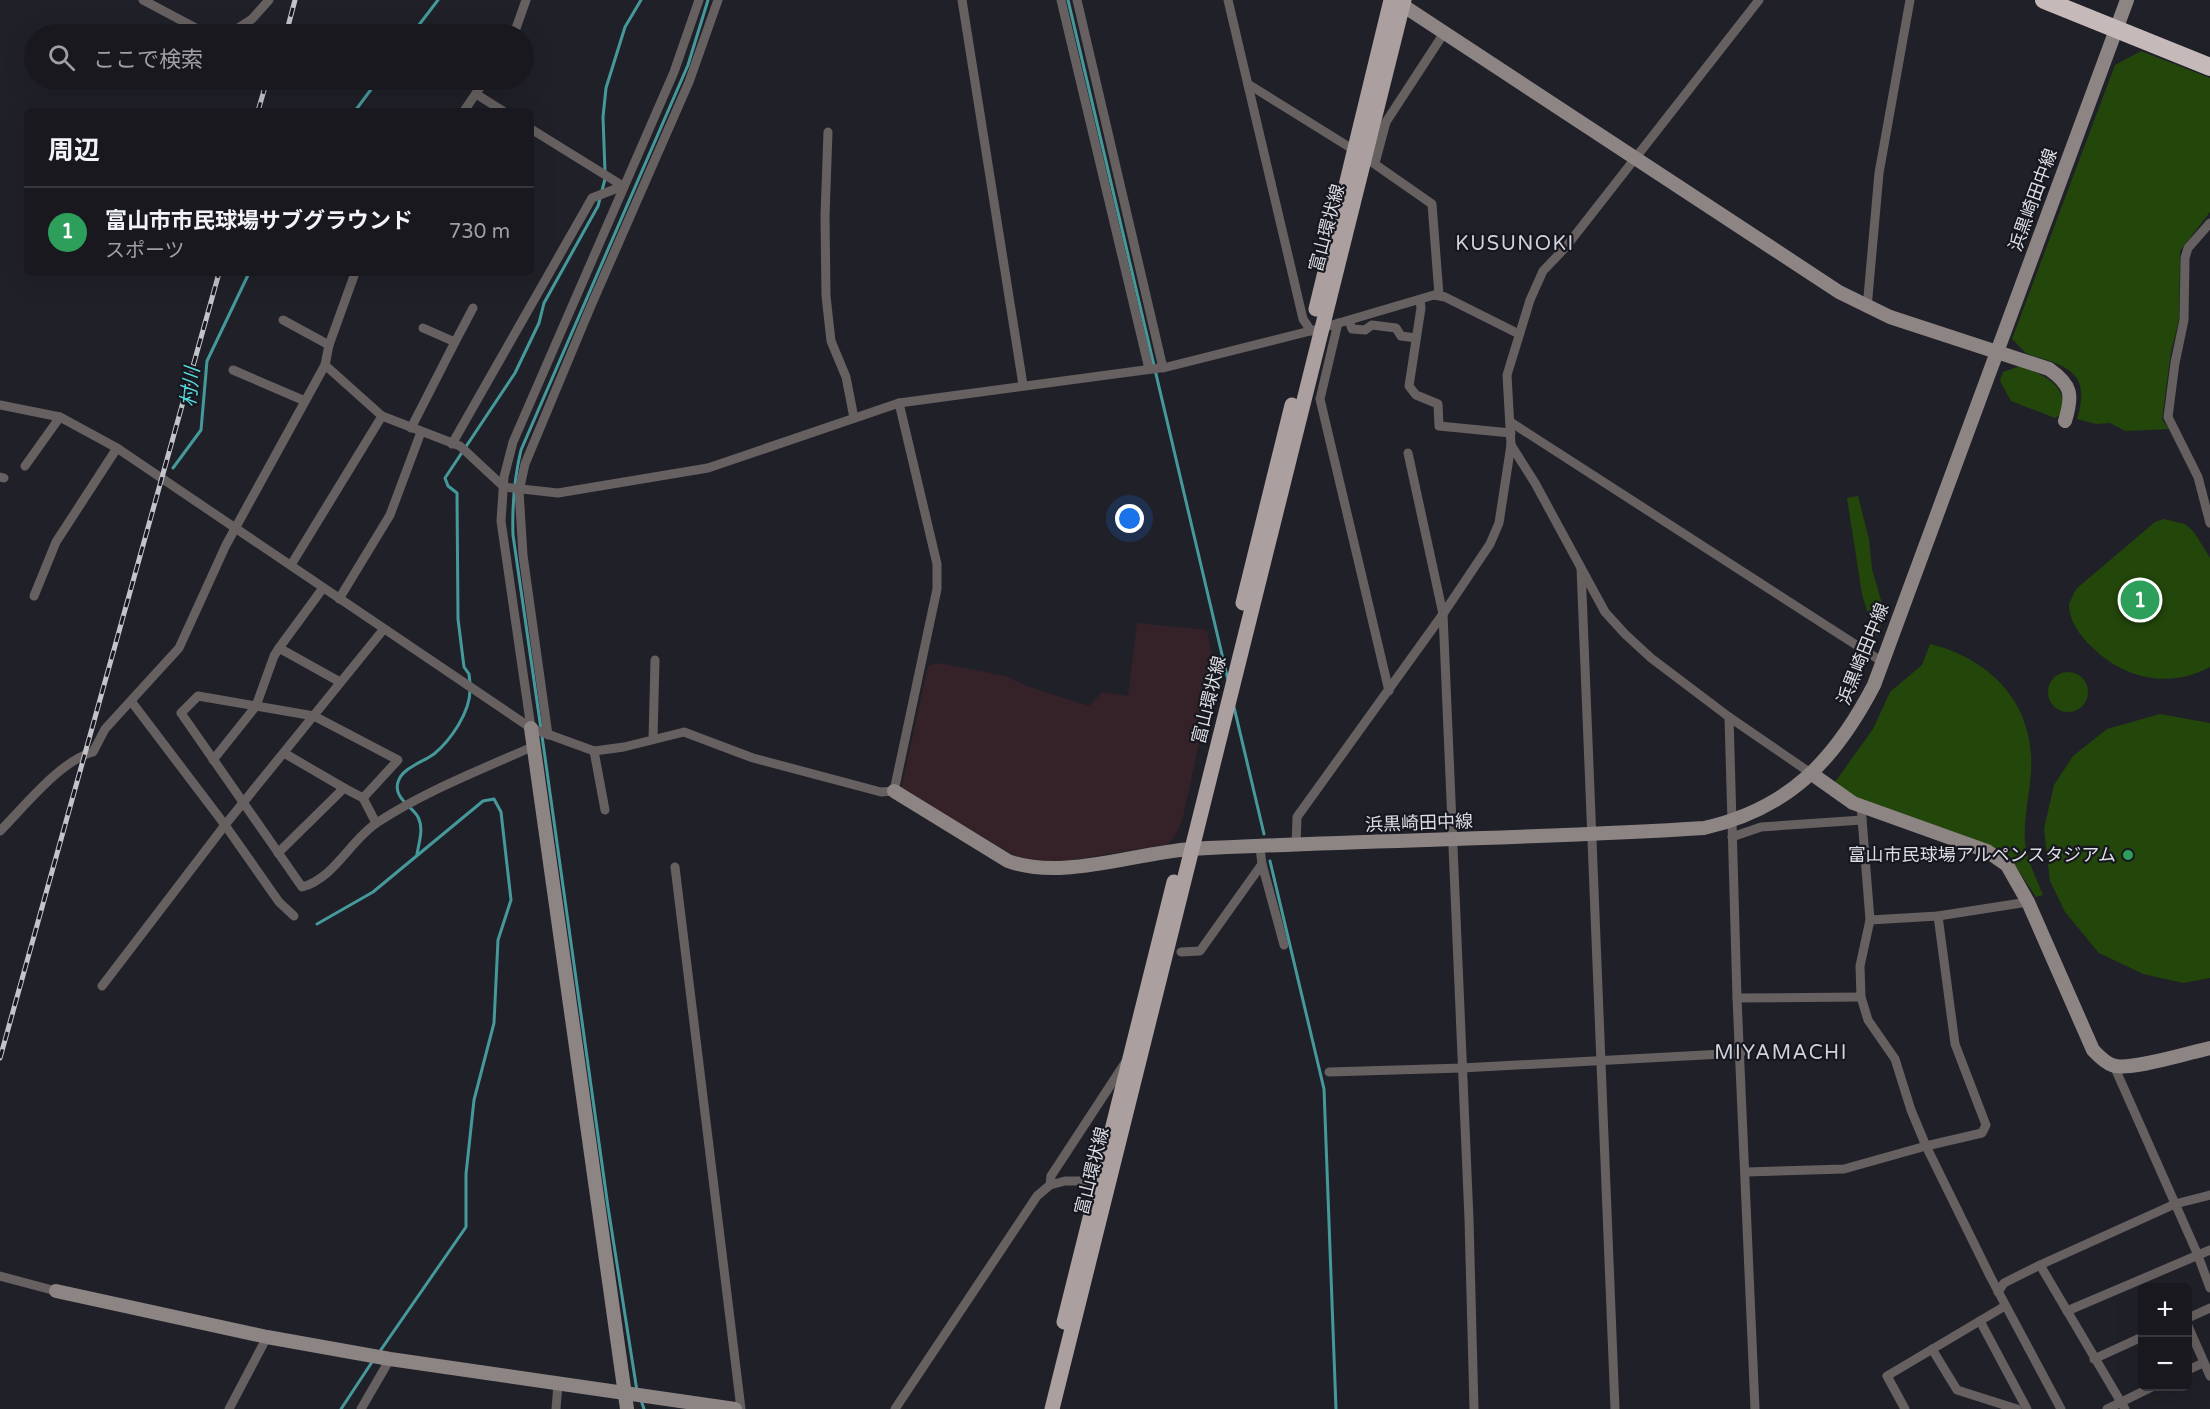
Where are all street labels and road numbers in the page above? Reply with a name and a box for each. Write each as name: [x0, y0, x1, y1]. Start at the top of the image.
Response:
street label: 浜黒崎田中線: [2004, 145, 2062, 255]
street label: 富山環状線: [1305, 182, 1349, 274]
street label: 浜黒崎田中線: [1833, 600, 1893, 708]
street label: 富山環状線: [1187, 654, 1231, 746]
street label: 浜黒崎田中線: [1365, 810, 1473, 836]
street label: 富山環状線: [1070, 1125, 1114, 1217]

